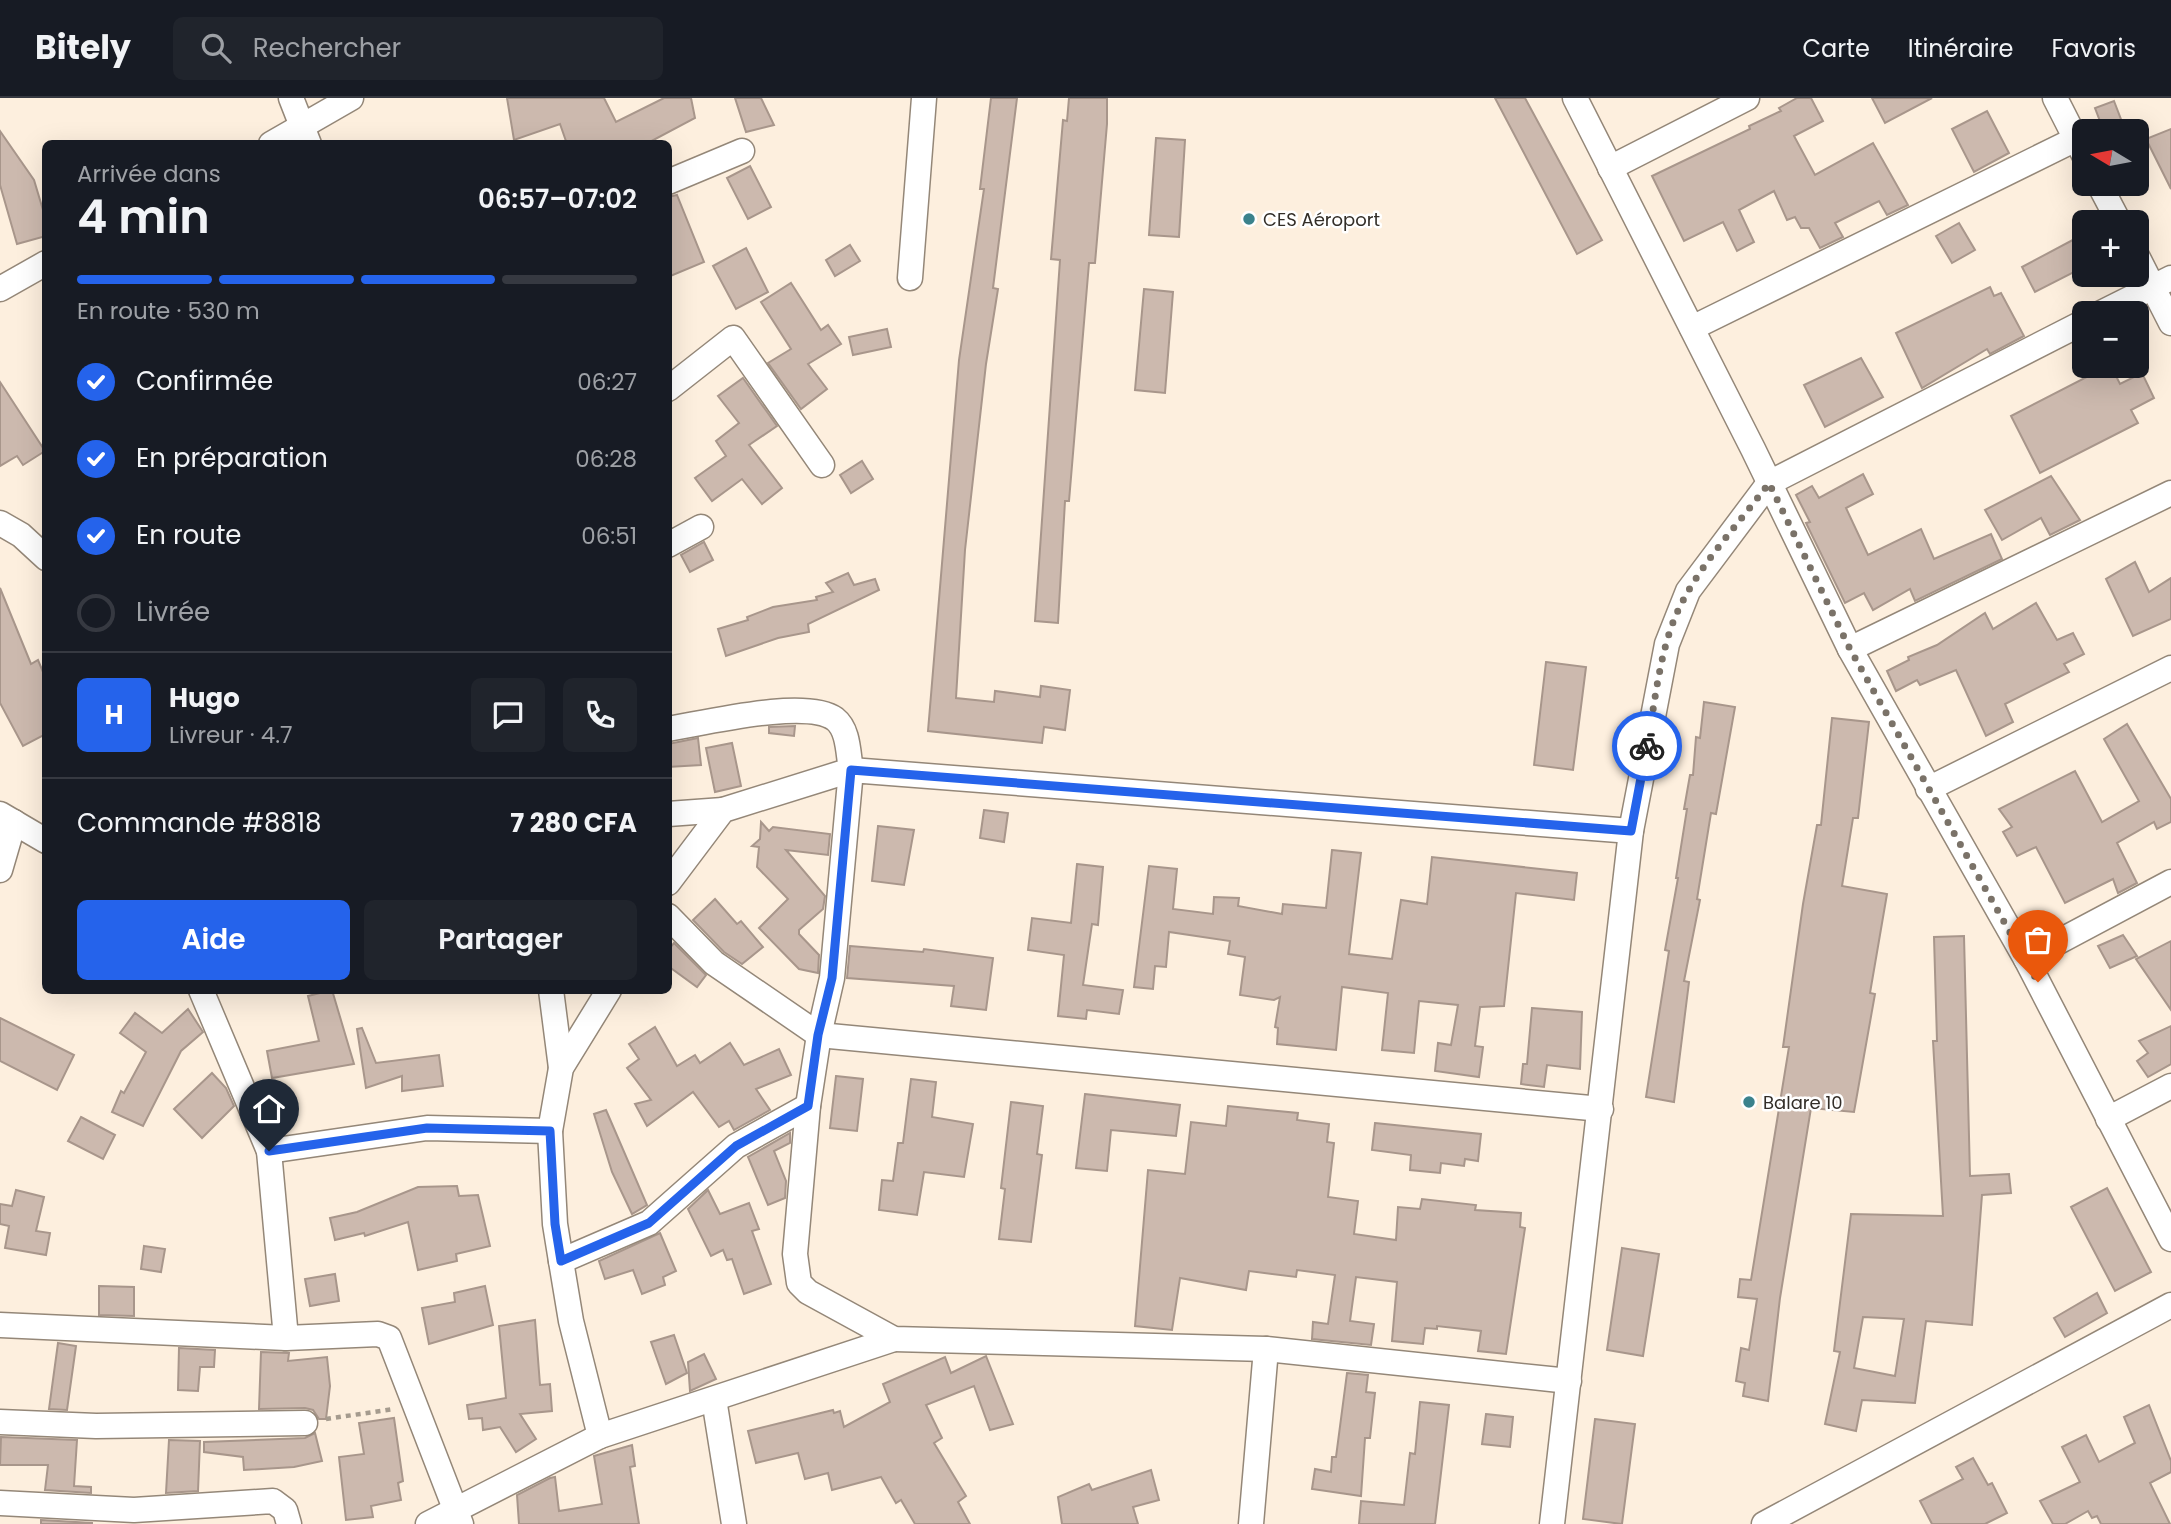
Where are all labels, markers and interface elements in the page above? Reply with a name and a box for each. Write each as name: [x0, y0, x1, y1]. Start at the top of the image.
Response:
search box: [173, 17, 663, 80]
text: Bitely: [35, 24, 131, 71]
icon: search: [197, 29, 235, 67]
text: Rechercher: [253, 30, 401, 66]
text: Carte: [1802, 32, 1870, 65]
text: Itinéraire: [1908, 32, 2013, 65]
text: Favoris: [2051, 32, 2136, 65]
north arrow: [2072, 119, 2149, 196]
map controls: [2072, 119, 2149, 378]
text: Arrivée dans: [77, 158, 221, 190]
text: 06:57–07:02: [478, 181, 637, 217]
text: 4 min: [77, 185, 210, 249]
place label: CES Aéroport: [1263, 207, 1380, 232]
button: +: [2072, 210, 2149, 287]
marker: CES Aéroport: [1241, 211, 1257, 227]
text: En route · 530 m: [77, 295, 260, 327]
button: −: [2072, 301, 2149, 378]
icon: check: [77, 363, 115, 401]
text: Confirmée: [136, 363, 273, 399]
text: 06:27: [577, 366, 637, 398]
icon: check: [77, 440, 115, 478]
text: En préparation: [136, 440, 328, 476]
text: 06:28: [575, 443, 637, 475]
icon: check: [77, 517, 115, 555]
text: En route: [136, 517, 241, 553]
text: 06:51: [581, 520, 637, 552]
text: Livrée: [136, 594, 210, 630]
button: chat: [471, 678, 545, 752]
button: phone: [563, 678, 637, 752]
text: Hugo: [169, 680, 240, 716]
text: H: [104, 697, 124, 733]
courier: [1612, 711, 1682, 781]
text: Livreur · 4.7: [169, 719, 293, 751]
icon: bike: [1628, 727, 1666, 765]
text: Commande #8818: [77, 805, 322, 841]
text: 7 280 CFA: [510, 805, 637, 841]
button: Aide: [77, 900, 350, 980]
button: Partager: [364, 900, 637, 980]
pin: [2008, 910, 2068, 982]
icon: bag: [2019, 921, 2057, 959]
pin: [239, 1079, 299, 1151]
icon: home: [250, 1090, 288, 1128]
place label: Balare 10: [1763, 1090, 1843, 1115]
marker: Balare 10: [1741, 1094, 1757, 1110]

